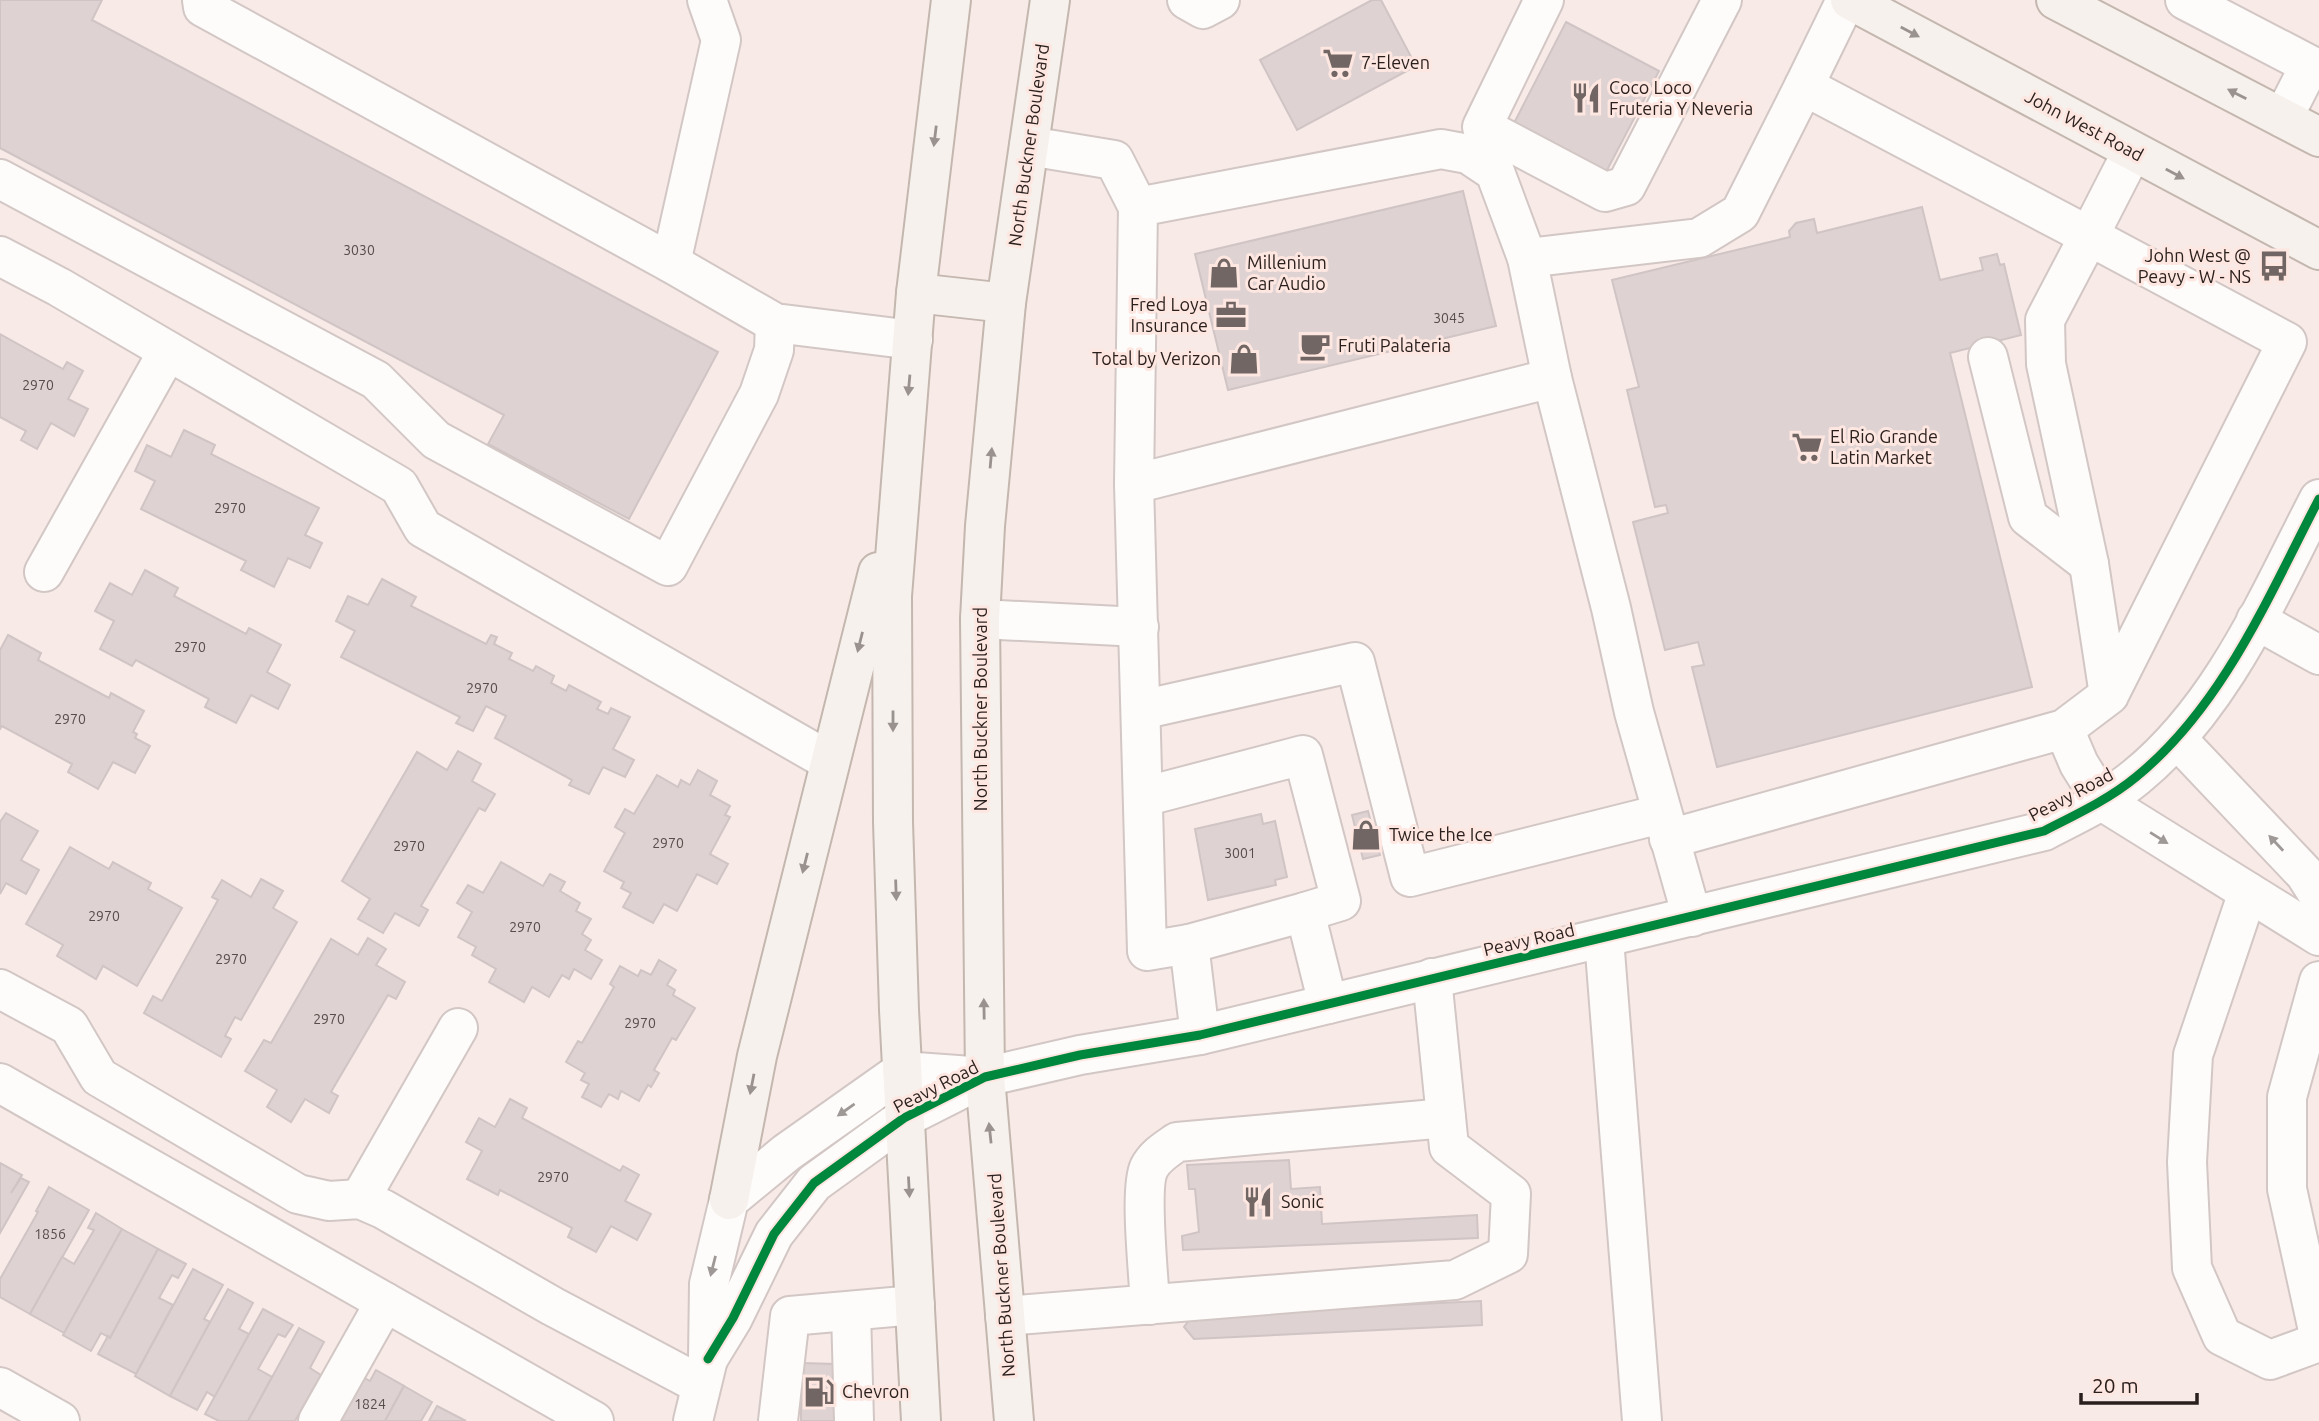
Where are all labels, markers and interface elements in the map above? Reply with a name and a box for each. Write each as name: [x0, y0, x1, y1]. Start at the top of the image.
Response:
one-way arrow: [1900, 26, 1919, 38]
street label: North Buckner Boulevard: [1004, 42, 1052, 247]
supermarket icon: 7-Eleven: [1321, 46, 1355, 80]
place label: 7-Eleven: [1361, 52, 1430, 72]
place label: Coco Loco Fruteria Y Neveria: [1609, 77, 1753, 118]
restaurant icon: Coco Loco Fruteria Y Neveria: [1569, 81, 1603, 115]
street label: John West Road: [2022, 86, 2147, 165]
one-way arrow: [2227, 88, 2247, 100]
one-way arrow: [929, 125, 940, 147]
one-way arrow: [2165, 169, 2185, 180]
house number: 3030: [343, 242, 375, 258]
place label: John West @ Peavy - W - NS: [2138, 245, 2251, 286]
bus stop icon: John West @ Peavy - W - NS: [2257, 249, 2291, 283]
place label: Millenium Car Audio: [1247, 252, 1327, 293]
shop icon: Millenium Car Audio: [1207, 256, 1241, 290]
place label: Fred Loya Insurance: [1130, 294, 1208, 335]
office icon: Fred Loya Insurance: [1214, 298, 1248, 332]
house number: 3045: [1433, 310, 1465, 326]
cafe icon: Fruti Palateria: [1298, 329, 1332, 363]
place label: Fruti Palateria: [1338, 335, 1451, 355]
shop icon: Total by Verizon: [1227, 342, 1261, 376]
place label: Total by Verizon: [1092, 348, 1221, 368]
one-way arrow: [903, 374, 914, 396]
house number: 2970: [22, 377, 54, 393]
place label: El Rio Grande Latin Market: [1830, 426, 1938, 467]
supermarket icon: El Rio Grande Latin Market: [1790, 430, 1824, 464]
one-way arrow: [986, 447, 997, 469]
house number: 2970: [214, 500, 246, 516]
street label: North Buckner Boulevard: [970, 607, 990, 811]
one-way arrow: [854, 632, 865, 654]
house number: 2970: [174, 639, 206, 655]
house number: 2970: [466, 680, 498, 696]
one-way arrow: [887, 710, 898, 732]
house number: 2970: [54, 711, 86, 727]
street label: Peavy Road: [2025, 763, 2116, 825]
shop icon: Twice the Ice: [1349, 818, 1383, 852]
place label: Twice the Ice: [1389, 824, 1493, 844]
one-way arrow: [2150, 831, 2169, 844]
house number: 2970: [652, 835, 684, 851]
one-way arrow: [2269, 835, 2285, 852]
house number: 2970: [393, 838, 425, 854]
house number: 3001: [1224, 845, 1256, 861]
one-way arrow: [799, 852, 810, 874]
one-way arrow: [890, 880, 901, 902]
house number: 2970: [88, 908, 120, 924]
house number: 2970: [509, 919, 541, 935]
street label: Peavy Road: [1481, 919, 1576, 959]
house number: 2970: [215, 951, 247, 967]
one-way arrow: [978, 998, 989, 1020]
house number: 2970: [313, 1011, 345, 1027]
house number: 2970: [624, 1015, 656, 1031]
street label: Peavy Road: [890, 1056, 982, 1116]
one-way arrow: [746, 1073, 757, 1095]
one-way arrow: [837, 1103, 855, 1117]
one-way arrow: [985, 1122, 996, 1144]
house number: 2970: [537, 1169, 569, 1185]
street label: North Buckner Boulevard: [984, 1172, 1018, 1378]
one-way arrow: [904, 1176, 915, 1198]
restaurant icon: Sonic: [1241, 1185, 1275, 1219]
place label: Sonic: [1281, 1191, 1324, 1211]
house number: 1856: [34, 1226, 66, 1242]
one-way arrow: [707, 1255, 718, 1277]
scale bar: [2081, 1362, 2196, 1406]
text: 20 m: [2092, 1373, 2139, 1397]
fuel station icon: Chevron: [802, 1375, 836, 1409]
place label: Chevron: [842, 1381, 910, 1401]
house number: 1824: [354, 1396, 386, 1412]

